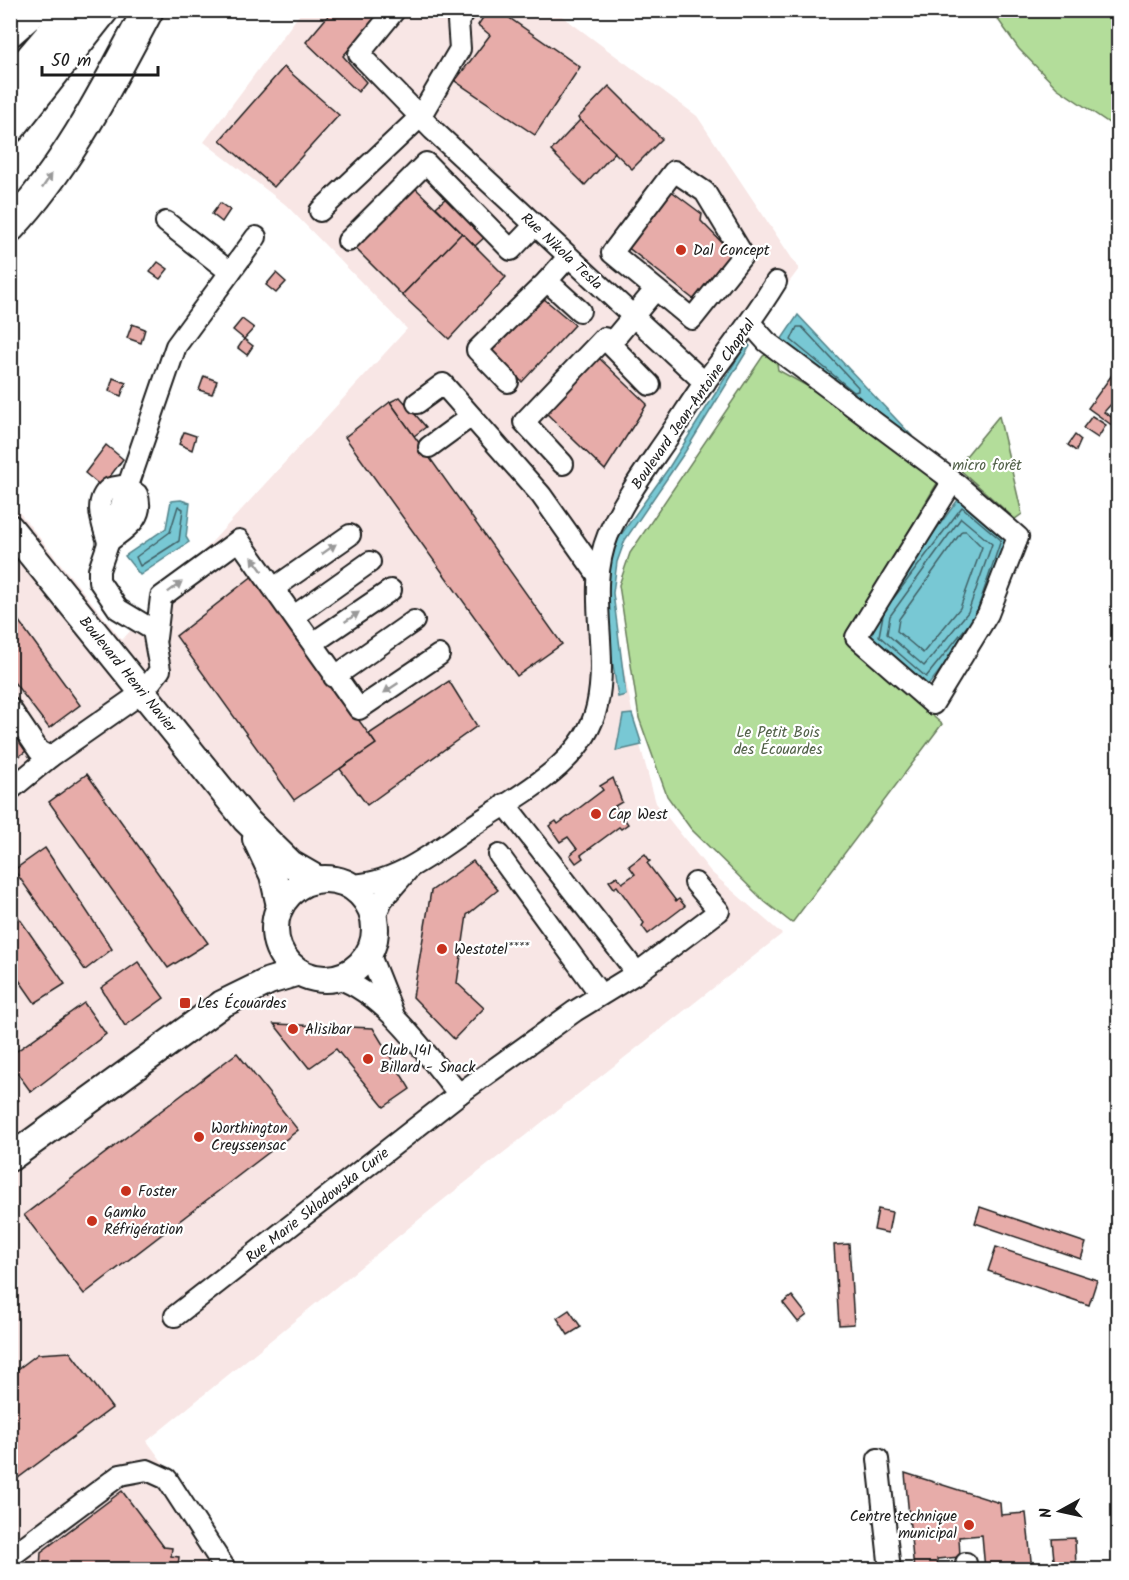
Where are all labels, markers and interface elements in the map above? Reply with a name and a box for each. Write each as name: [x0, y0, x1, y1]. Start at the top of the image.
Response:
scale bar: [42, 39, 158, 77]
text: 50 m: [51, 47, 91, 76]
one-way arrow: [41, 173, 52, 190]
street label: Rue Nikola Tesla: [515, 207, 608, 296]
place label: Dal Concept: [693, 239, 770, 263]
marker: Dal Concept: [674, 243, 688, 257]
street label: Boulevard Jean-Antoine Chaptal: [626, 314, 762, 495]
park label: micro forêt: [952, 454, 1022, 478]
one-way arrow: [321, 543, 337, 555]
one-way arrow: [251, 557, 263, 573]
one-way arrow: [167, 581, 183, 593]
street label: Boulevard Henri Navier: [73, 611, 182, 739]
one-way arrow: [344, 611, 361, 622]
one-way arrow: [383, 682, 399, 694]
park label: Le Petit Bois des Écouardes: [734, 721, 823, 762]
place label: Cap West: [608, 803, 668, 827]
marker: Cap West: [589, 807, 603, 821]
place label: Westotel****: [454, 938, 530, 962]
marker: Westotel****: [435, 942, 449, 956]
place label: Les Écouardes: [197, 992, 287, 1016]
marker: Les Écouardes: [178, 996, 192, 1010]
place label: Alisibar: [305, 1018, 352, 1042]
marker: Alisibar: [286, 1022, 300, 1036]
place label: Club 141 Billard - Snack: [380, 1039, 477, 1080]
marker: Club 141 Billard - Snack: [361, 1052, 375, 1066]
place label: Worthington Creyssensac: [211, 1117, 288, 1158]
marker: Worthington Creyssensac: [192, 1130, 206, 1144]
street label: Rue Marie Sklodowska Curie: [241, 1142, 395, 1270]
place label: Foster: [138, 1180, 178, 1204]
marker: Foster: [119, 1184, 133, 1198]
place label: Gamko Réfrigération: [104, 1201, 183, 1242]
marker: Gamko Réfrigération: [85, 1214, 99, 1228]
north arrow: [1030, 1481, 1090, 1541]
place label: Centre technique municipal: [850, 1505, 957, 1546]
text: N: [1034, 1506, 1060, 1520]
marker: Centre technique municipal: [962, 1518, 976, 1532]

